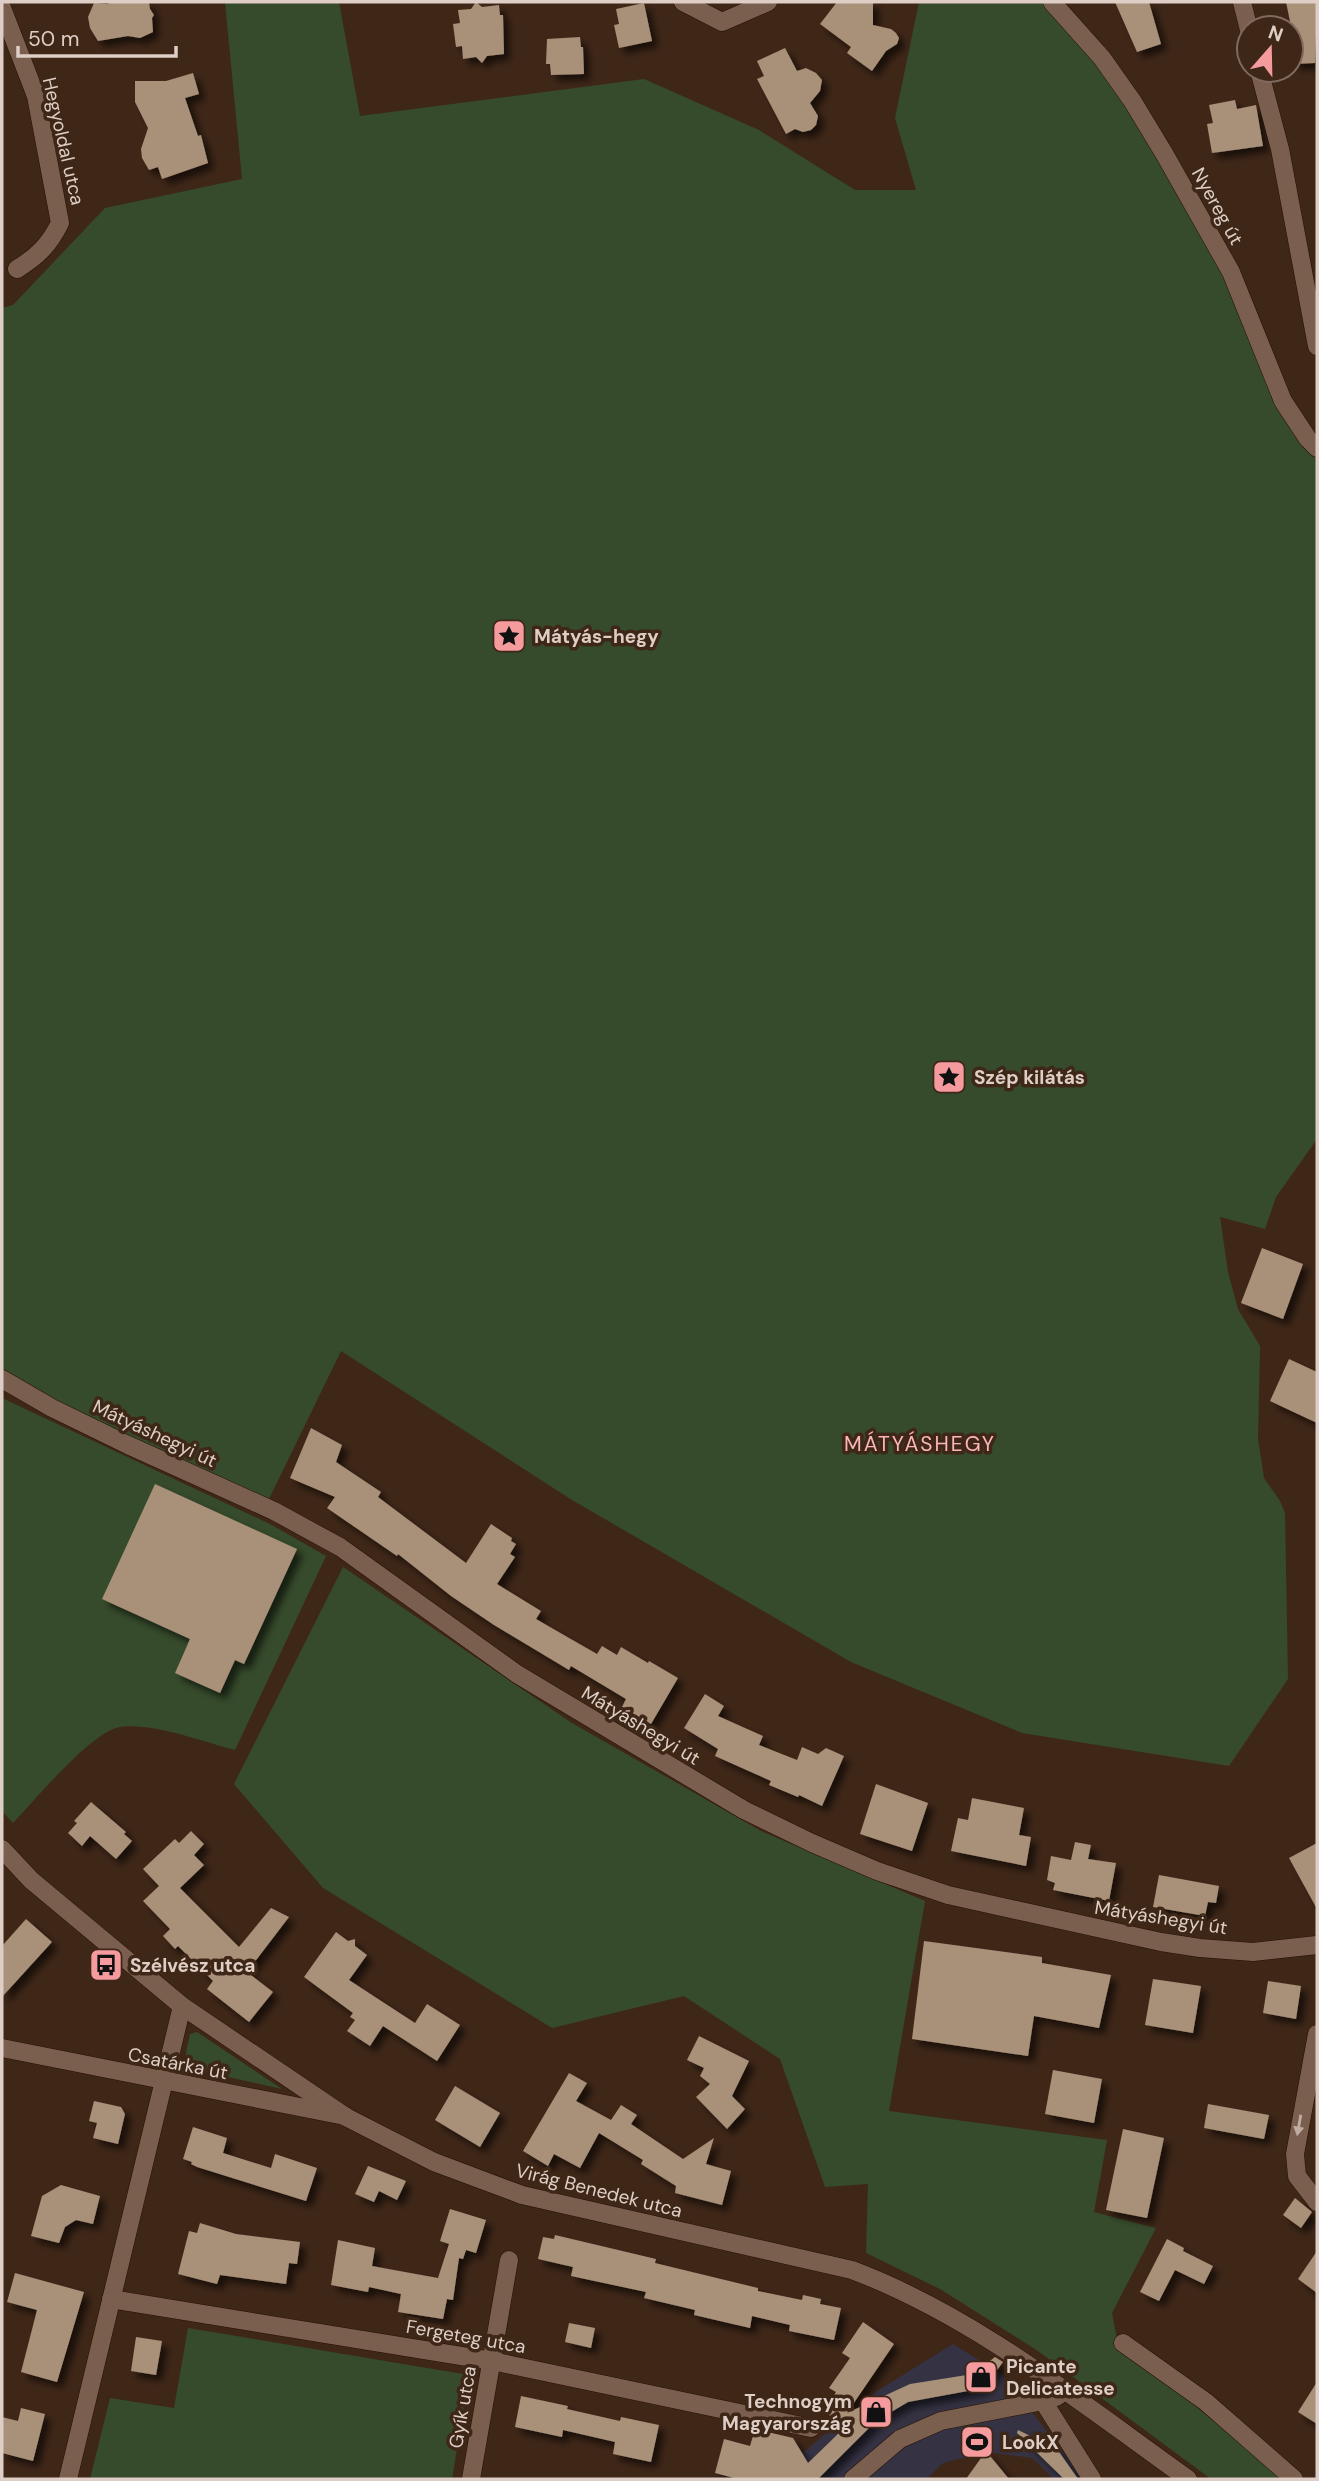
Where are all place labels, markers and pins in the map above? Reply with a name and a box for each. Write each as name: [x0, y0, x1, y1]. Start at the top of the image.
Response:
place icon: Mátyás-hegy: [490, 617, 528, 655]
place label: Mátyás-hegy: [534, 624, 659, 649]
place icon: Szép kilátás: [930, 1058, 968, 1096]
place label: Szép kilátás: [974, 1065, 1085, 1090]
bus stop icon: Szélvész utca: [87, 1946, 125, 1984]
place label: Szélvész utca: [130, 1953, 255, 1978]
place label: Picante Delicatesse: [1006, 2354, 1115, 2401]
shop icon: Picante Delicatesse: [962, 2358, 1000, 2396]
place label: Technogym Magyarország: [722, 2389, 852, 2436]
shop icon: Technogym Magyarország: [857, 2393, 895, 2431]
sports icon: LookX: [958, 2423, 996, 2461]
place label: LookX: [1002, 2430, 1059, 2455]

